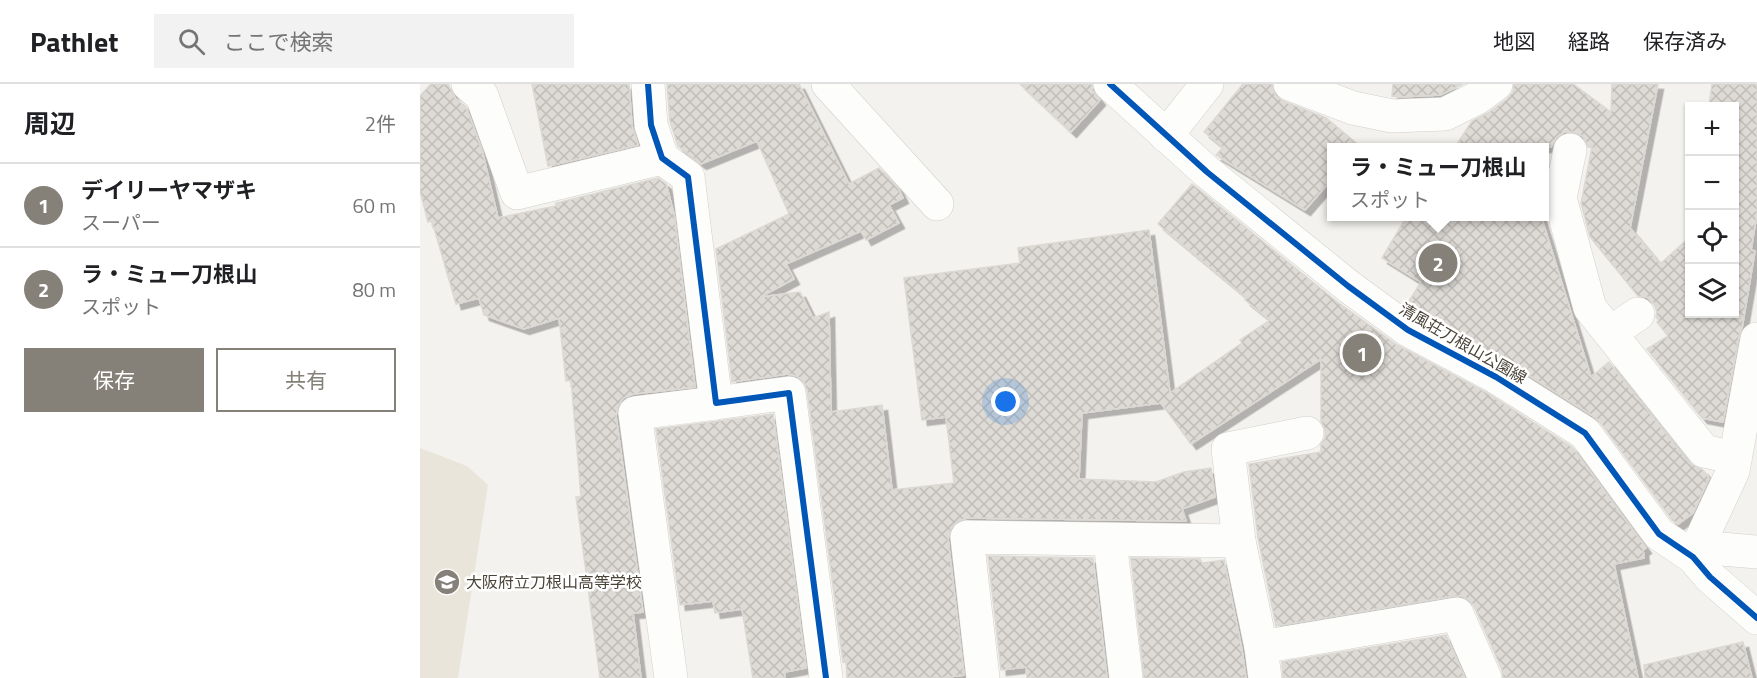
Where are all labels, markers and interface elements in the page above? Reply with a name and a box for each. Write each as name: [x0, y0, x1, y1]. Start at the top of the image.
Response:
search box: [154, 14, 574, 68]
text: Pathlet: [30, 20, 118, 63]
icon: search: [175, 25, 208, 58]
text: ここで検索: [223, 25, 333, 59]
text: 地図: [1493, 25, 1535, 57]
text: 経路: [1568, 25, 1610, 57]
text: 保存済み: [1643, 25, 1727, 57]
map controls: [1685, 102, 1739, 318]
button: +: [1685, 102, 1739, 156]
text: 周辺: [24, 104, 76, 143]
text: 2件: [365, 108, 396, 139]
popup: [1327, 143, 1549, 221]
text: ラ・ミュー刀根山: [1350, 150, 1526, 184]
button: −: [1685, 156, 1739, 210]
text: デイリーヤマザキ: [81, 173, 257, 207]
text: スポット: [1350, 184, 1430, 215]
text: 1: [38, 190, 49, 221]
text: 60 m: [352, 190, 396, 221]
text: スーパー: [81, 207, 161, 238]
button: locate: [1685, 210, 1739, 264]
pin: 2: [1418, 240, 1458, 285]
text: ラ・ミュー刀根山: [81, 257, 257, 291]
button: layers: [1685, 264, 1739, 318]
text: 2: [38, 274, 49, 305]
text: 80 m: [352, 274, 396, 305]
text: スポット: [81, 291, 161, 322]
street label: 清風荘刀根山公園線: [1395, 297, 1531, 389]
pin: 1: [1342, 330, 1382, 376]
button: 保存: [24, 348, 204, 412]
button: 共有: [216, 348, 396, 412]
your location: [991, 387, 1020, 416]
school or university icon: 大阪府立刀根山高等学校: [432, 567, 462, 597]
place label: 大阪府立刀根山高等学校: [466, 570, 642, 594]

